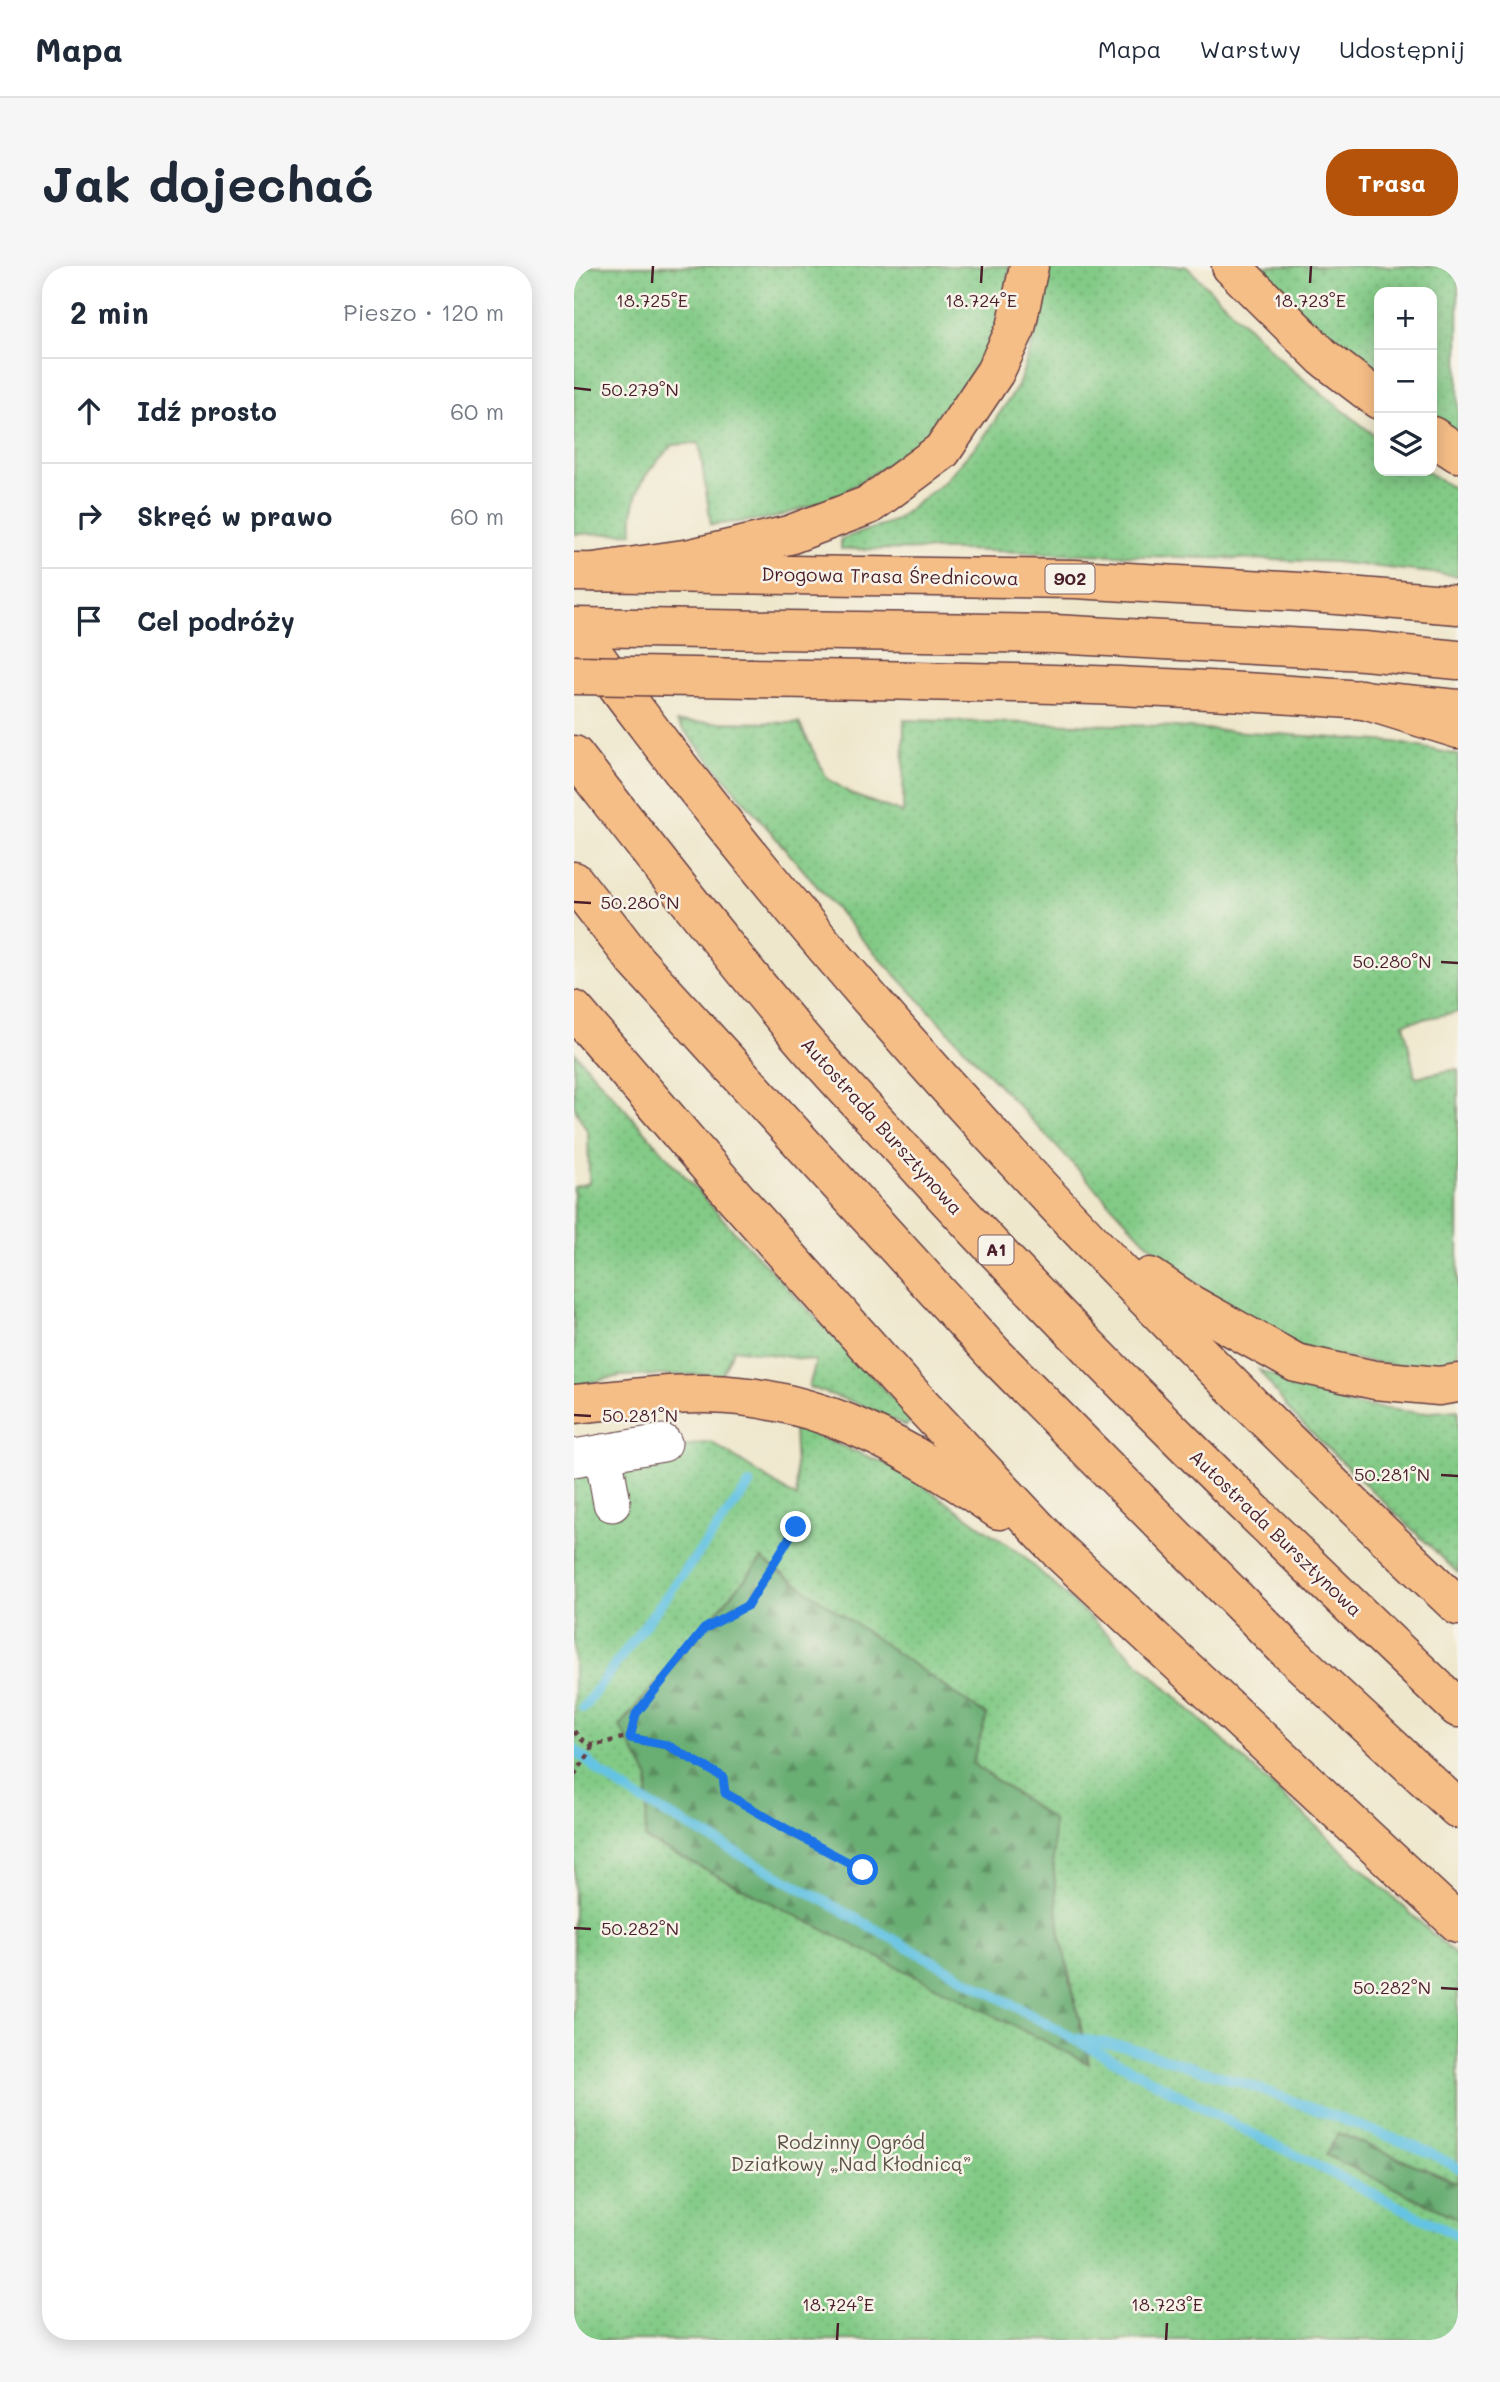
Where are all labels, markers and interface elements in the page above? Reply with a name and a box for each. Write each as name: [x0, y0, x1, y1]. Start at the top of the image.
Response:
text: Mapa: [35, 27, 123, 70]
text: Mapa: [1098, 33, 1161, 64]
text: Warstwy: [1199, 33, 1301, 64]
text: Udostępnij: [1339, 33, 1465, 64]
button: Trasa: [1326, 149, 1458, 216]
text: Jak dojechać: [42, 151, 374, 214]
map controls: [1374, 287, 1437, 476]
button: +: [1374, 287, 1437, 350]
text: 18.725°E: [616, 288, 688, 312]
text: 18.724°E: [945, 288, 1017, 312]
text: 18.723°E: [1274, 288, 1346, 312]
text: 2 min: [70, 292, 149, 332]
text: Pieszo · 120 m: [343, 297, 504, 327]
button: −: [1374, 350, 1437, 413]
text: 50.279°N: [601, 377, 679, 401]
icon: ahead: [70, 392, 108, 430]
text: Idź prosto: [137, 394, 277, 428]
text: 60 m: [450, 396, 504, 426]
button: layers: [1374, 413, 1437, 476]
icon: right: [70, 497, 108, 535]
text: Skręć w prawo: [137, 499, 332, 533]
text: 60 m: [450, 501, 504, 531]
street label: Drogowa Trasa Średnicowa: [761, 561, 1019, 590]
road number: 902: [1046, 564, 1094, 594]
icon: arrive: [70, 602, 108, 640]
text: Cel podróży: [137, 604, 295, 638]
text: 50.280°N: [600, 890, 680, 914]
text: 50.280°N: [1352, 949, 1432, 973]
street label: Autostrada Bursztynowa: [796, 1032, 969, 1220]
road number: A1: [978, 1236, 1014, 1265]
text: 50.281°N: [602, 1403, 678, 1427]
street label: Autostrada Bursztynowa: [1185, 1444, 1368, 1622]
text: 50.281°N: [1354, 1462, 1430, 1486]
route end: [780, 1511, 811, 1542]
route start: [847, 1854, 878, 1885]
text: 50.282°N: [601, 1916, 679, 1940]
text: 50.282°N: [1353, 1975, 1431, 1999]
park label: Rodzinny Ogród Działkowy „Nad Kłodnicą”: [731, 2129, 971, 2176]
text: 18.724°E: [802, 2292, 874, 2316]
text: 18.723°E: [1131, 2292, 1203, 2316]

